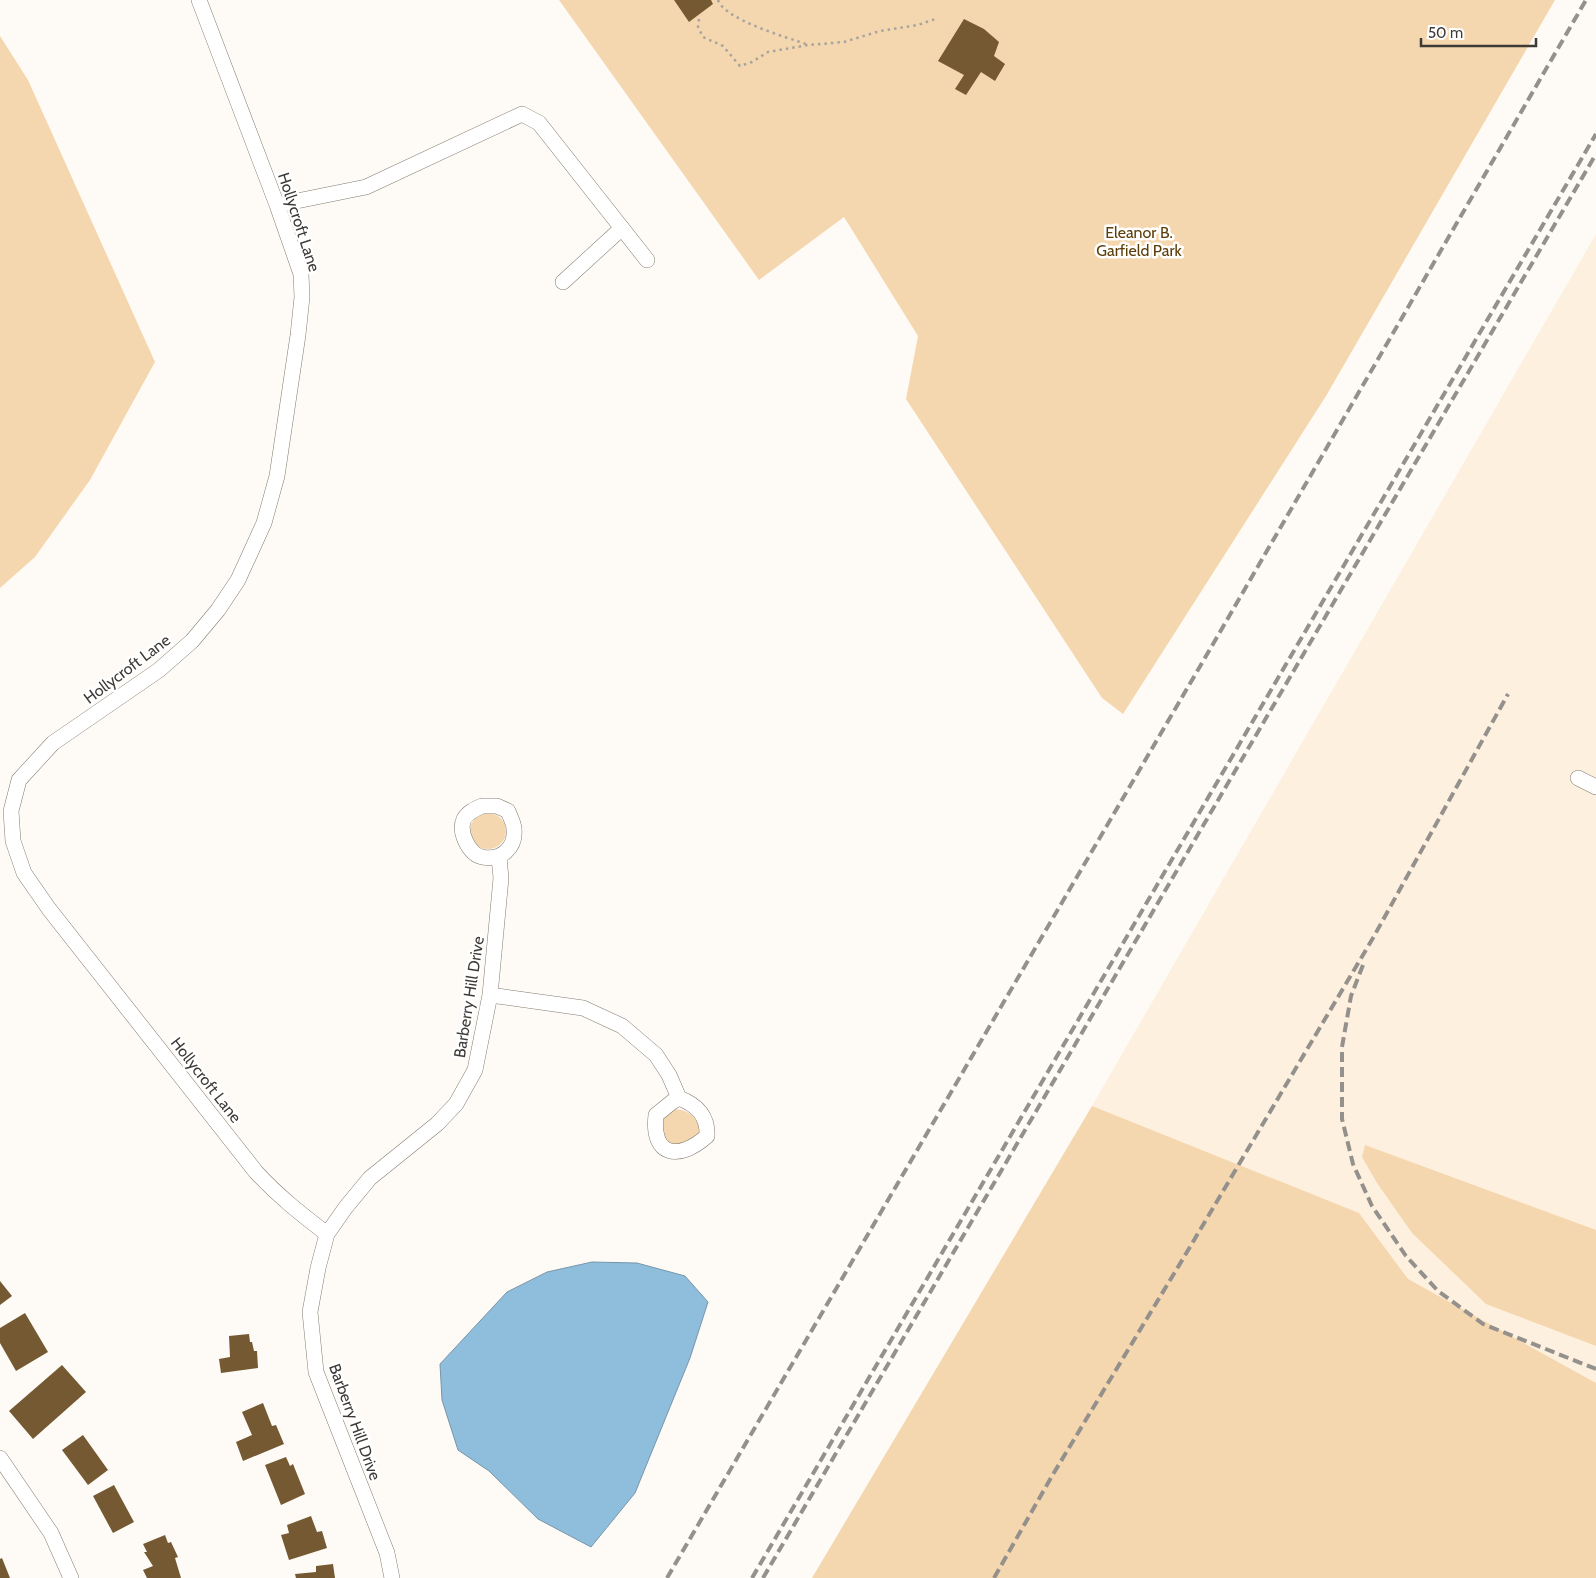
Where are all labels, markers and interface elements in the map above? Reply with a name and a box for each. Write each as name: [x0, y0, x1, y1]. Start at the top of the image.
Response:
scale bar: [1421, 15, 1536, 47]
text: 50 m: [1428, 24, 1463, 42]
street label: Hollycroft Lane: [274, 170, 324, 274]
park label: Eleanor B. Garfield Park: [1096, 223, 1183, 260]
street label: Hollycroft Lane: [80, 630, 174, 708]
street label: Barberry Hill Drive: [450, 935, 488, 1059]
street label: Hollycroft Lane: [167, 1033, 245, 1127]
street label: Barberry Hill Drive: [325, 1361, 385, 1483]

